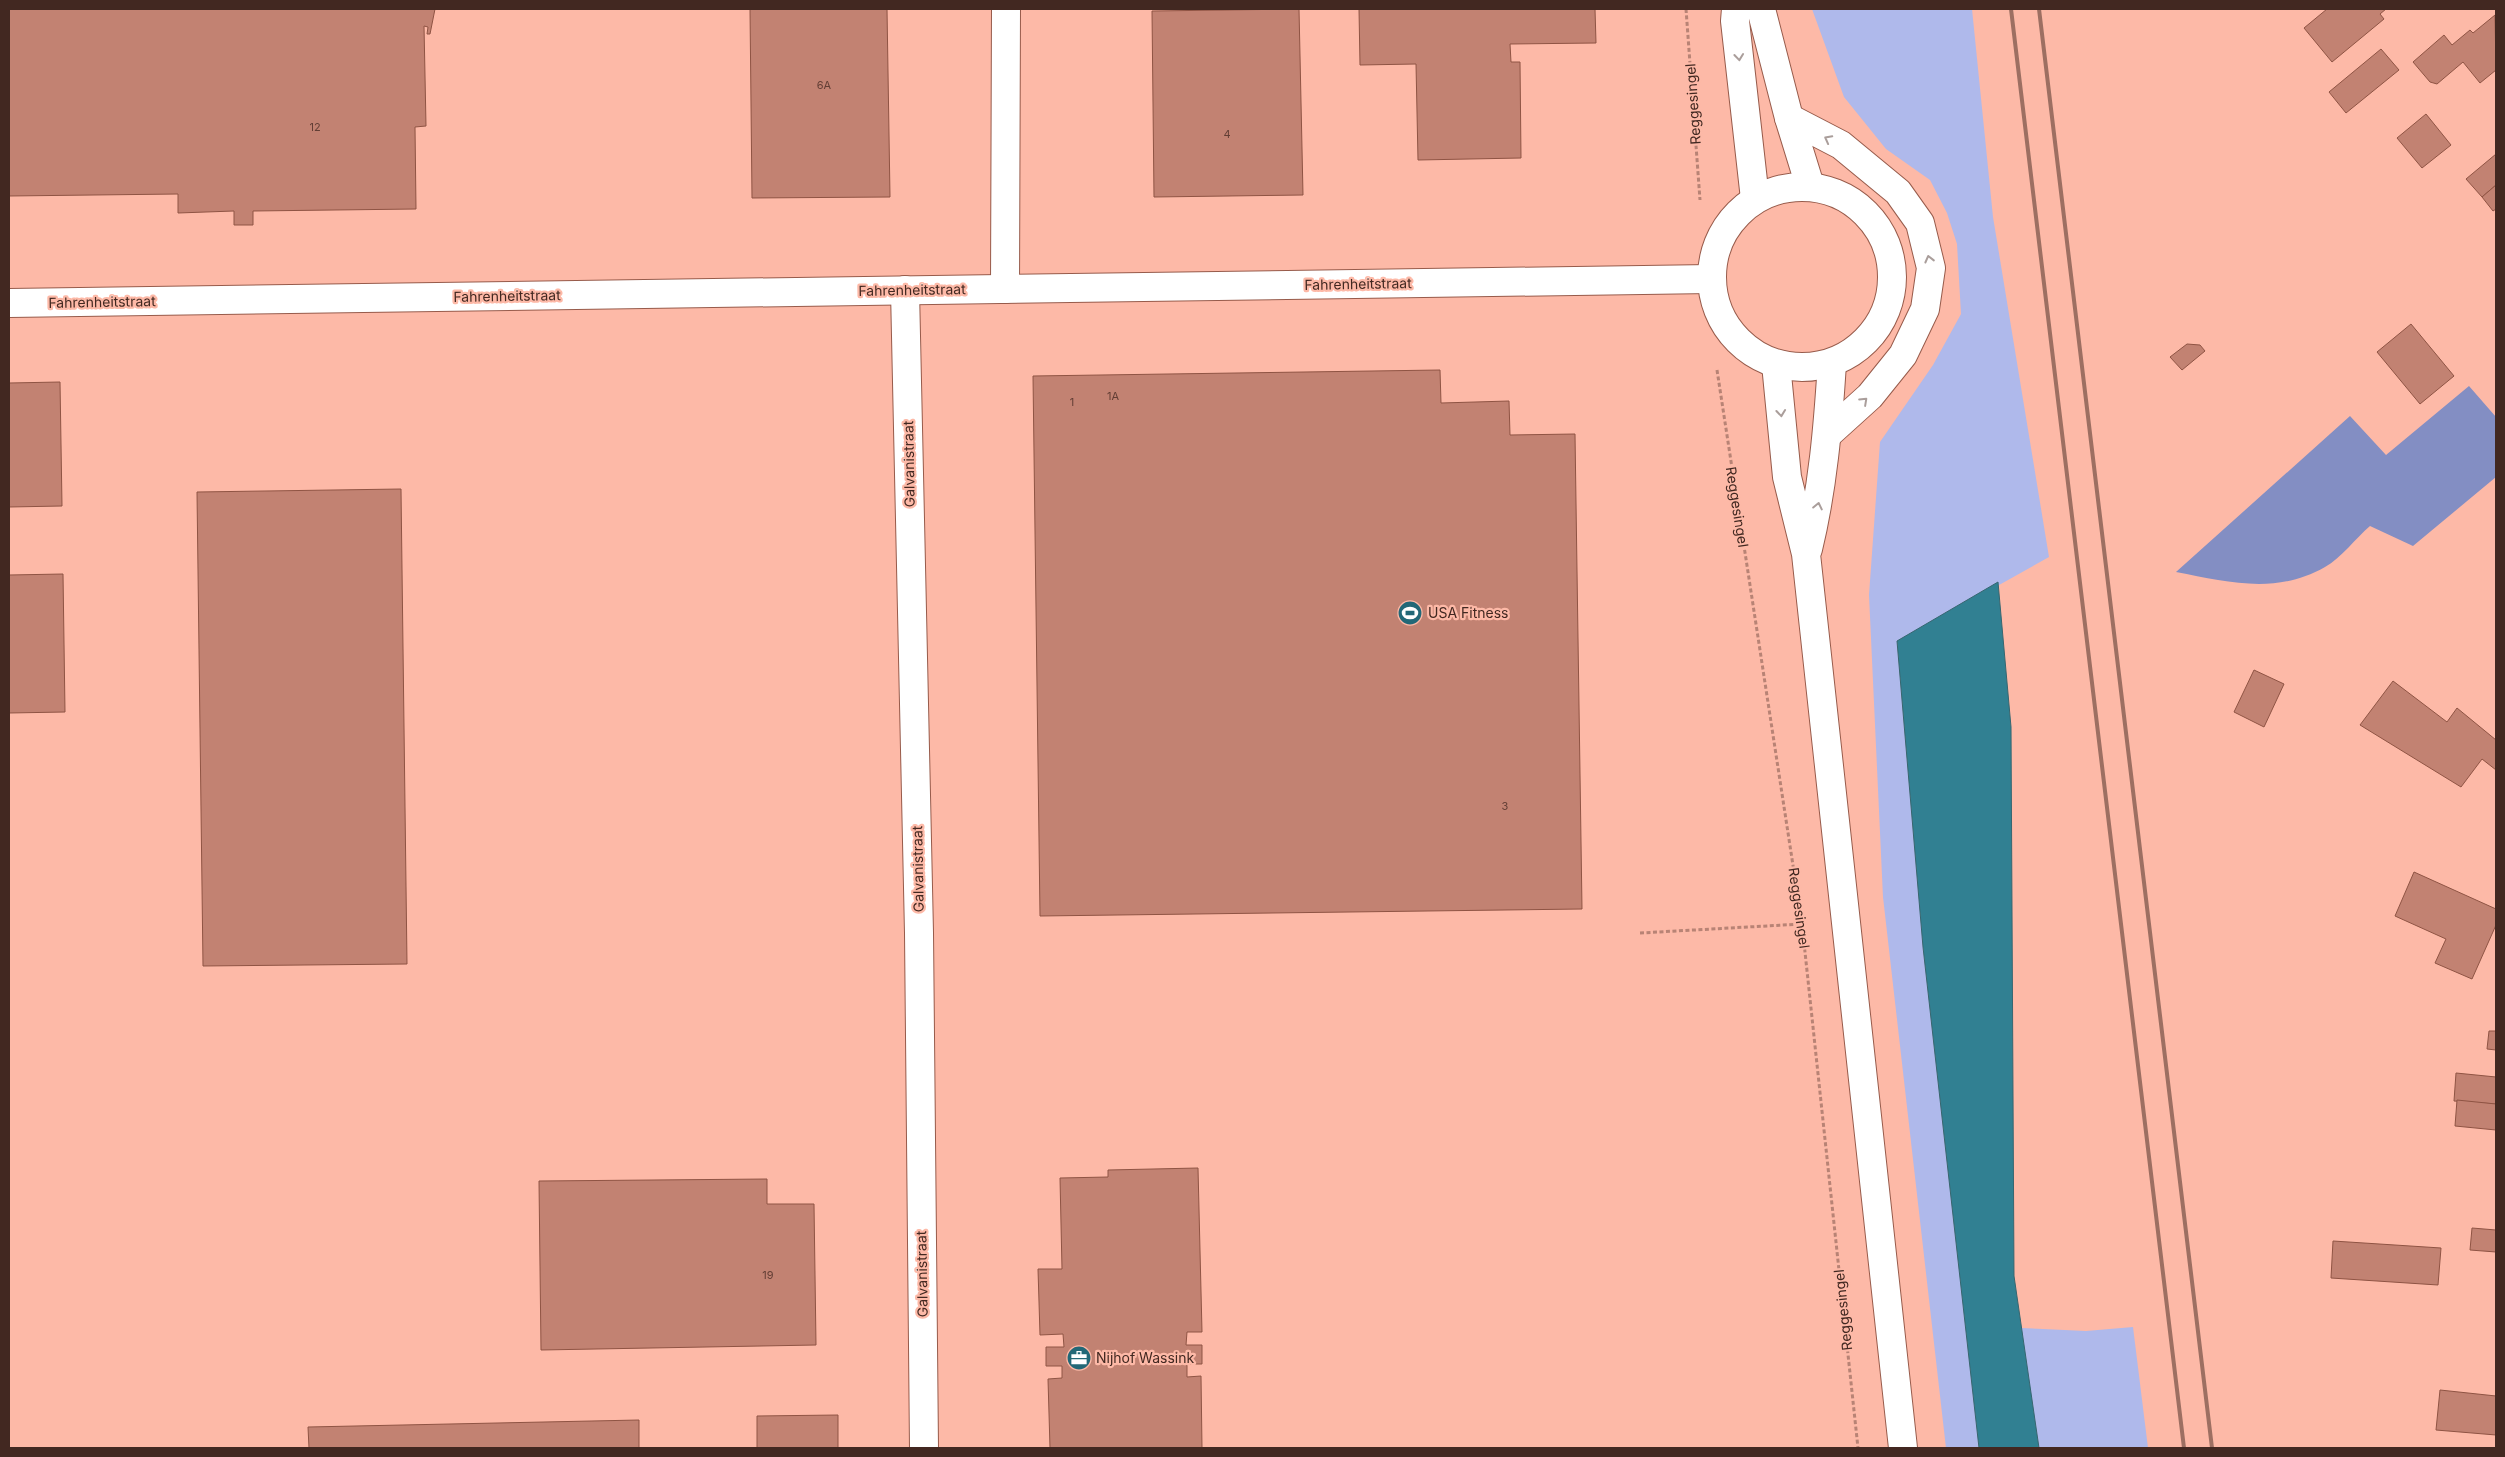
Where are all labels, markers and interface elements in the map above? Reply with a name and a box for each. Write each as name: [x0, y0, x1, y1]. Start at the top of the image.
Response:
one-way arrow: [1733, 54, 1744, 62]
street label: Reggesingel: [1681, 63, 1704, 145]
house number: 6A: [817, 78, 832, 92]
house number: 12: [309, 120, 321, 134]
house number: 4: [1223, 127, 1231, 141]
one-way arrow: [1825, 135, 1834, 145]
one-way arrow: [1924, 254, 1935, 263]
street label: Fahrenheitstraat: [1304, 274, 1412, 293]
street label: Fahrenheitstraat: [858, 280, 966, 299]
street label: Fahrenheitstraat: [453, 286, 561, 305]
street label: Fahrenheitstraat: [48, 292, 156, 311]
house number: 1A: [1107, 389, 1119, 403]
house number: 1: [1070, 395, 1074, 409]
one-way arrow: [1858, 398, 1867, 407]
one-way arrow: [1775, 409, 1786, 417]
street label: Galvanistraat: [899, 420, 918, 507]
street label: Reggesingel: [1723, 465, 1752, 548]
one-way arrow: [1812, 502, 1823, 511]
sports icon: USA Fitness: [1397, 600, 1423, 626]
place label: USA Fitness: [1428, 604, 1508, 621]
house number: 3: [1502, 799, 1509, 813]
street label: Galvanistraat: [908, 825, 927, 912]
street label: Reggesingel: [1785, 866, 1814, 949]
street label: Galvanistraat: [912, 1230, 931, 1317]
house number: 19: [762, 1268, 774, 1282]
street label: Reggesingel: [1830, 1269, 1855, 1351]
office icon: Nijhof Wassink: [1066, 1345, 1092, 1371]
place label: Nijhof Wassink: [1096, 1349, 1195, 1366]

